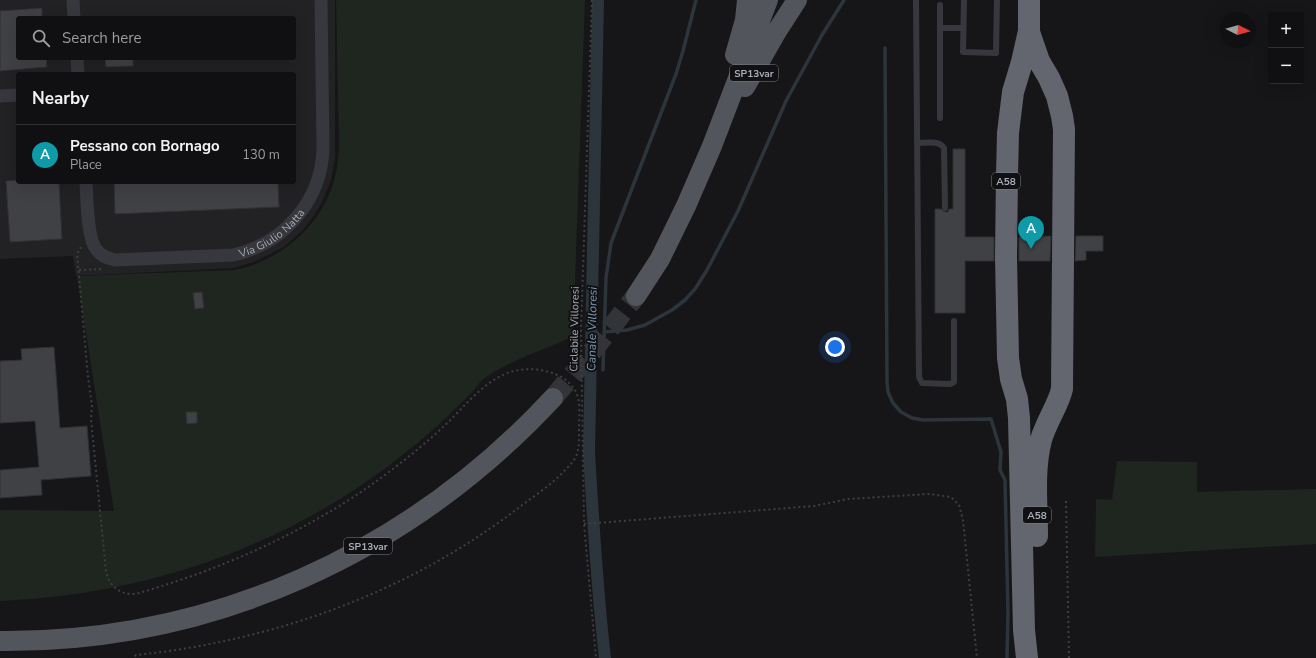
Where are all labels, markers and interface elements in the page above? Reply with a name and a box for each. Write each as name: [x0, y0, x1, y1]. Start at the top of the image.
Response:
north arrow: [1220, 12, 1256, 48]
map controls: [1268, 12, 1304, 84]
button: +: [1268, 12, 1304, 48]
search box: [16, 16, 296, 60]
icon: search: [30, 27, 52, 49]
text: Search here: [62, 28, 142, 48]
button: −: [1268, 48, 1304, 84]
road number: SP13var: [730, 65, 778, 81]
text: Nearby: [32, 87, 89, 110]
text: Pessano con Bornago: [70, 136, 220, 156]
text: A: [40, 146, 50, 164]
text: 130 m: [242, 146, 280, 164]
text: Place: [70, 156, 102, 174]
road number: A58: [992, 173, 1020, 189]
street label: Via Giulio Natta: [236, 206, 308, 262]
pin: A: [1018, 216, 1044, 249]
street label: Ciclabile Villoresi: [566, 286, 583, 372]
water label: Canale Villoresi: [583, 287, 601, 371]
your location: [825, 337, 845, 357]
road number: A58: [1023, 507, 1051, 523]
road number: SP13var: [344, 538, 392, 554]

